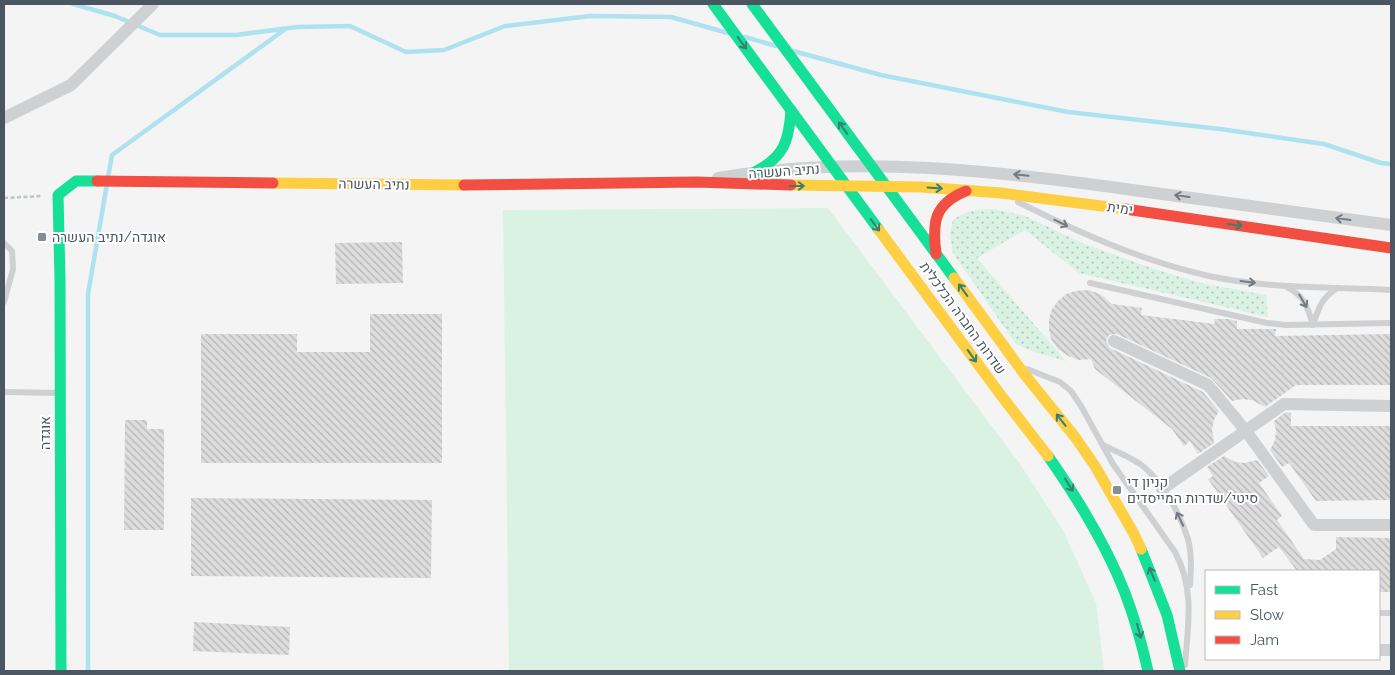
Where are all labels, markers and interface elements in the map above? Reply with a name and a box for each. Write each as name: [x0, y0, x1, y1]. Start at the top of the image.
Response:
one-way arrow: [737, 36, 747, 50]
one-way arrow: [838, 122, 849, 135]
street label: נתיב העשרה: [748, 161, 820, 181]
one-way arrow: [1013, 170, 1029, 180]
street label: נתיב העשרה: [338, 175, 410, 193]
one-way arrow: [788, 181, 805, 191]
one-way arrow: [926, 183, 942, 193]
one-way arrow: [1174, 191, 1190, 201]
street label: ימית: [1106, 198, 1134, 218]
one-way arrow: [1335, 214, 1351, 224]
one-way arrow: [870, 218, 881, 231]
one-way arrow: [1053, 218, 1068, 228]
one-way arrow: [1226, 220, 1242, 230]
place label: אוגדה/נתיב העשרה: [52, 229, 166, 245]
marker: אוגדה/נתיב העשרה: [36, 231, 48, 243]
street label: שדרות החברה הכלכלית: [917, 259, 1009, 377]
one-way arrow: [1240, 277, 1256, 287]
one-way arrow: [958, 283, 968, 297]
one-way arrow: [1299, 294, 1309, 308]
one-way arrow: [966, 349, 977, 362]
one-way arrow: [1056, 413, 1067, 426]
street label: אוגדה: [37, 416, 53, 450]
place label: קניון די סיטי/שדרות המייסדים: [1127, 474, 1258, 506]
one-way arrow: [1065, 478, 1075, 492]
marker: קניון די סיטי/שדרות המייסדים: [1111, 484, 1123, 496]
one-way arrow: [1174, 512, 1184, 527]
one-way arrow: [1146, 567, 1156, 582]
legend: [1205, 570, 1380, 660]
text: Fast: [1250, 581, 1278, 599]
text: Slow: [1250, 606, 1284, 624]
one-way arrow: [1135, 623, 1144, 639]
text: Jam: [1250, 631, 1279, 649]

